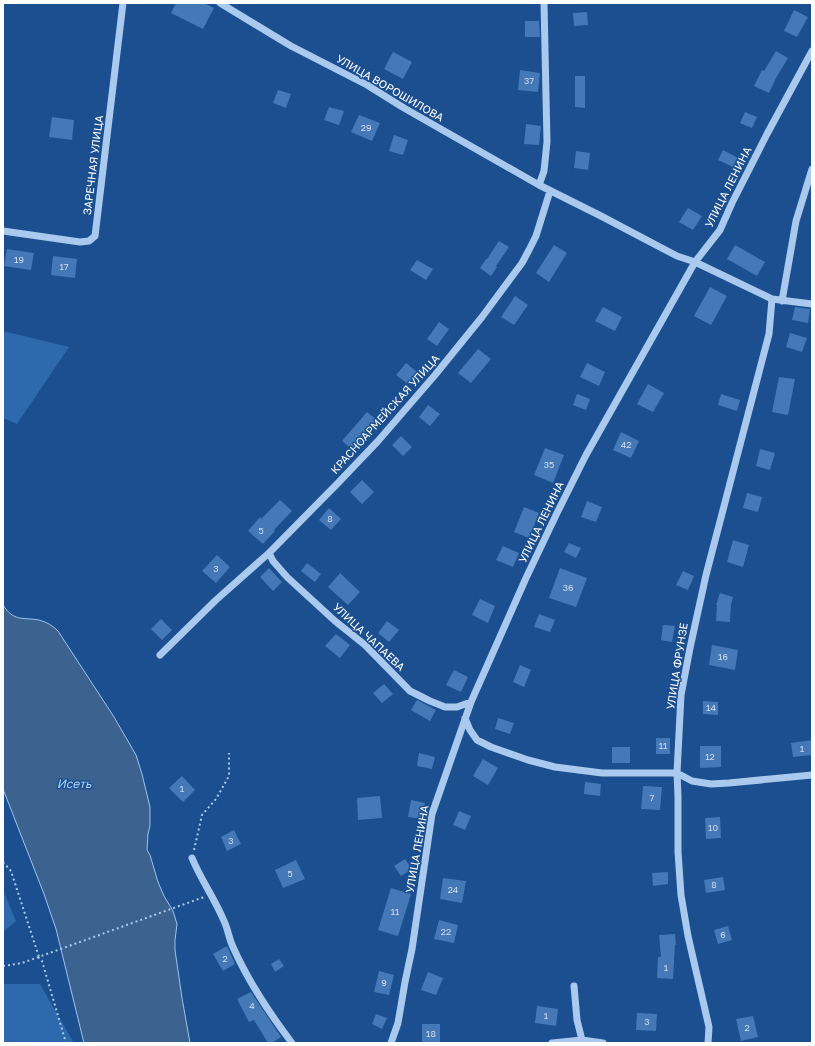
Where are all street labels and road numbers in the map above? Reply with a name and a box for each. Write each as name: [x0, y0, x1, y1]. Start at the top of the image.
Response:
street label: УЛИЦА ВОРОШИЛОВА: [334, 51, 447, 124]
street label: ЗАРЕЧНАЯ УЛИЦА: [80, 114, 105, 216]
street label: УЛИЦА ЛЕНИНА: [702, 144, 754, 229]
street label: КРАСНОАРМЕЙСКАЯ УЛИЦА: [328, 351, 442, 476]
street label: УЛИЦА ЛЕНИНА: [515, 478, 566, 565]
street label: УЛИЦА ЧАПАЕВА: [331, 600, 408, 674]
street label: УЛИЦА ФРУНЗЕ: [663, 621, 690, 710]
street label: УЛИЦА ЛЕНИНА: [402, 803, 431, 894]

